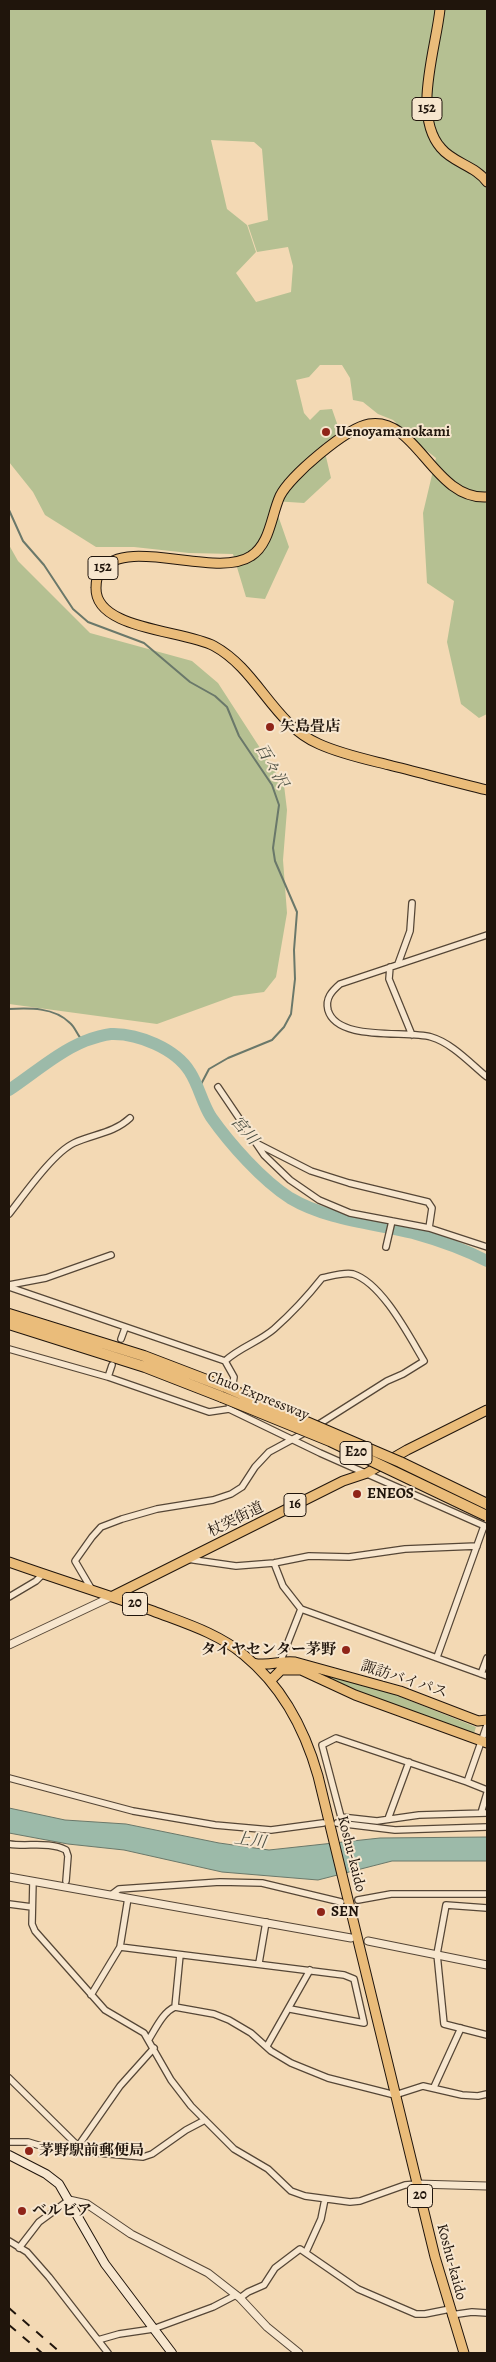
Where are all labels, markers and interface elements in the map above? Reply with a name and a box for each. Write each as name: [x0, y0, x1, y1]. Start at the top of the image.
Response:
road number: 152: [412, 98, 442, 120]
place label: Uenoyamanokami: [336, 423, 450, 441]
marker: Uenoyamanokami: [320, 426, 332, 438]
road number: 152: [88, 556, 118, 580]
place label: 矢島畳店: [280, 718, 340, 736]
marker: 矢島畳店: [264, 721, 276, 733]
water label: 百々沢: [251, 740, 291, 792]
water label: 宮川: [226, 1113, 262, 1149]
street label: Chuo Expressway: [205, 1367, 311, 1425]
road number: E20: [340, 1442, 372, 1465]
place label: ENEOS: [367, 1485, 414, 1503]
marker: ENEOS: [351, 1488, 363, 1500]
road number: 16: [284, 1494, 306, 1516]
street label: 杖突街道: [205, 1499, 267, 1541]
road number: 20: [122, 1592, 148, 1616]
place label: タイヤセンター茅野: [201, 1641, 336, 1659]
marker: タイヤセンター茅野: [340, 1644, 352, 1656]
street label: 諏訪バイパス: [358, 1658, 450, 1702]
street label: Koshu-kaido: [333, 1814, 369, 1894]
water label: 上川: [233, 1829, 267, 1853]
place label: SEN: [331, 1903, 359, 1921]
marker: SEN: [315, 1906, 327, 1918]
place label: 茅野駅前郵便局: [39, 2142, 144, 2160]
marker: 茅野駅前郵便局: [23, 2145, 35, 2157]
road number: 20: [408, 2184, 432, 2208]
place label: ベルビア: [32, 2202, 92, 2220]
marker: ベルビア: [16, 2205, 28, 2217]
street label: Koshu-kaido: [432, 2222, 470, 2302]

